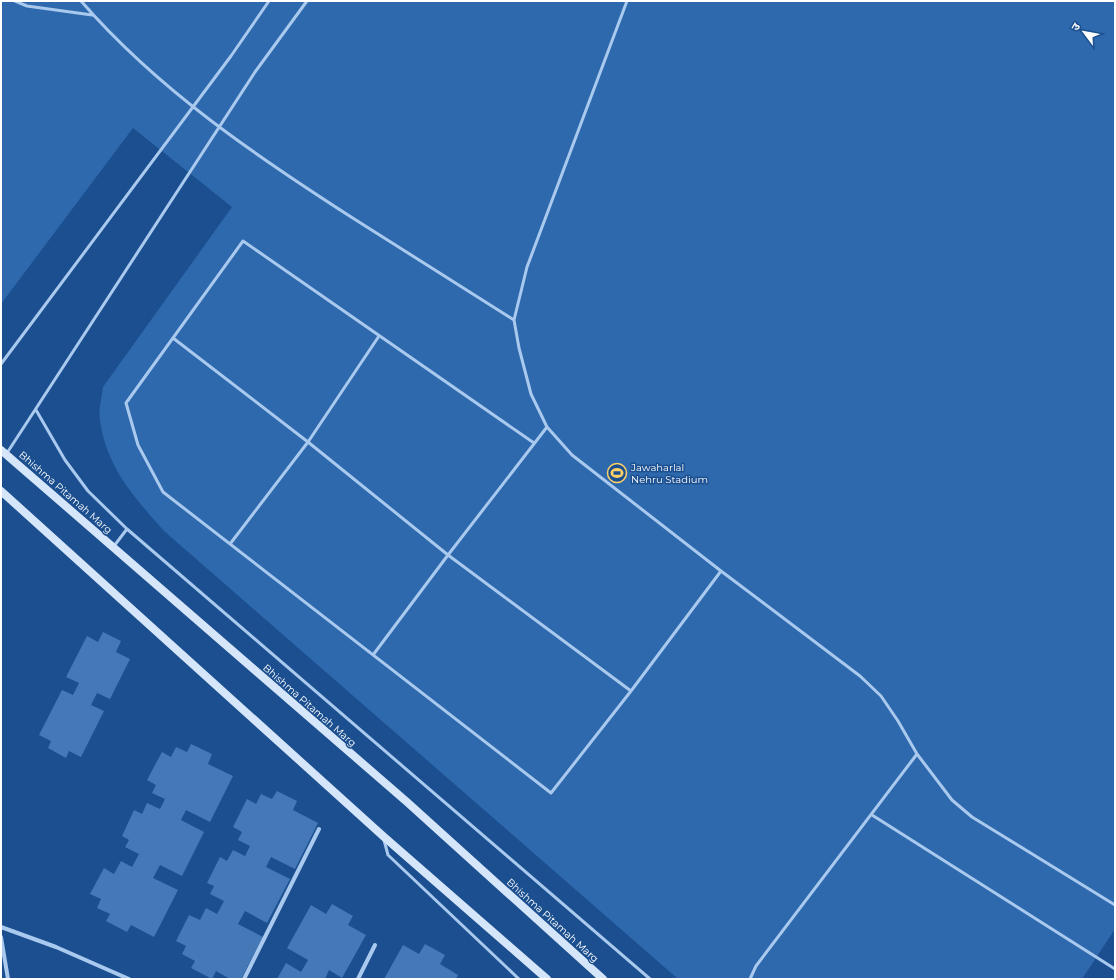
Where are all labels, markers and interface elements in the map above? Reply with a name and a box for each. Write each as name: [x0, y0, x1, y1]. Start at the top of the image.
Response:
north arrow: [1064, 12, 1104, 52]
text: उ: [1068, 20, 1083, 33]
street label: Bhishma Pitamah Marg: [16, 448, 115, 536]
place label: Jawaharlal Nehru Stadium: [630, 461, 708, 486]
sports icon: Jawaharlal Nehru Stadium: [606, 462, 628, 484]
street label: Bhishma Pitamah Marg: [260, 661, 359, 749]
street label: Bhishma Pitamah Marg: [504, 876, 601, 965]

